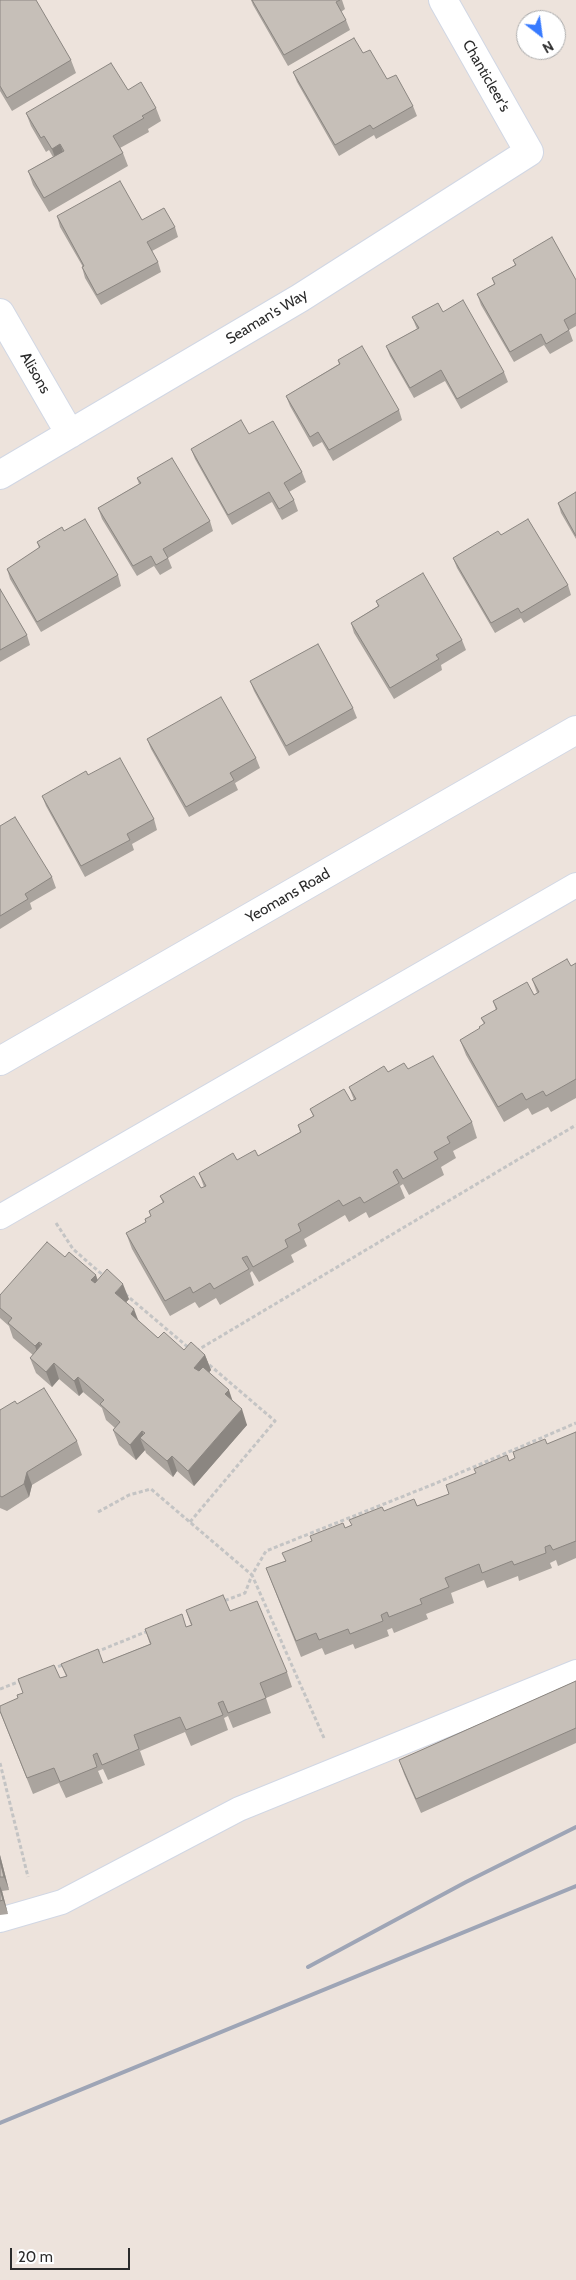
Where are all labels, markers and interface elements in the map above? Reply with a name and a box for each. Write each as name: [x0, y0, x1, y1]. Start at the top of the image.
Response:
north arrow: [516, 10, 566, 60]
street label: Chanticleer's: [458, 37, 514, 115]
text: N: [539, 37, 557, 57]
street label: Seaman's Way: [223, 286, 311, 348]
street label: Alisons: [16, 349, 54, 397]
street label: Yeomans Road: [243, 865, 333, 927]
scale bar: [12, 2238, 132, 2270]
text: 20 m: [18, 2248, 53, 2266]

